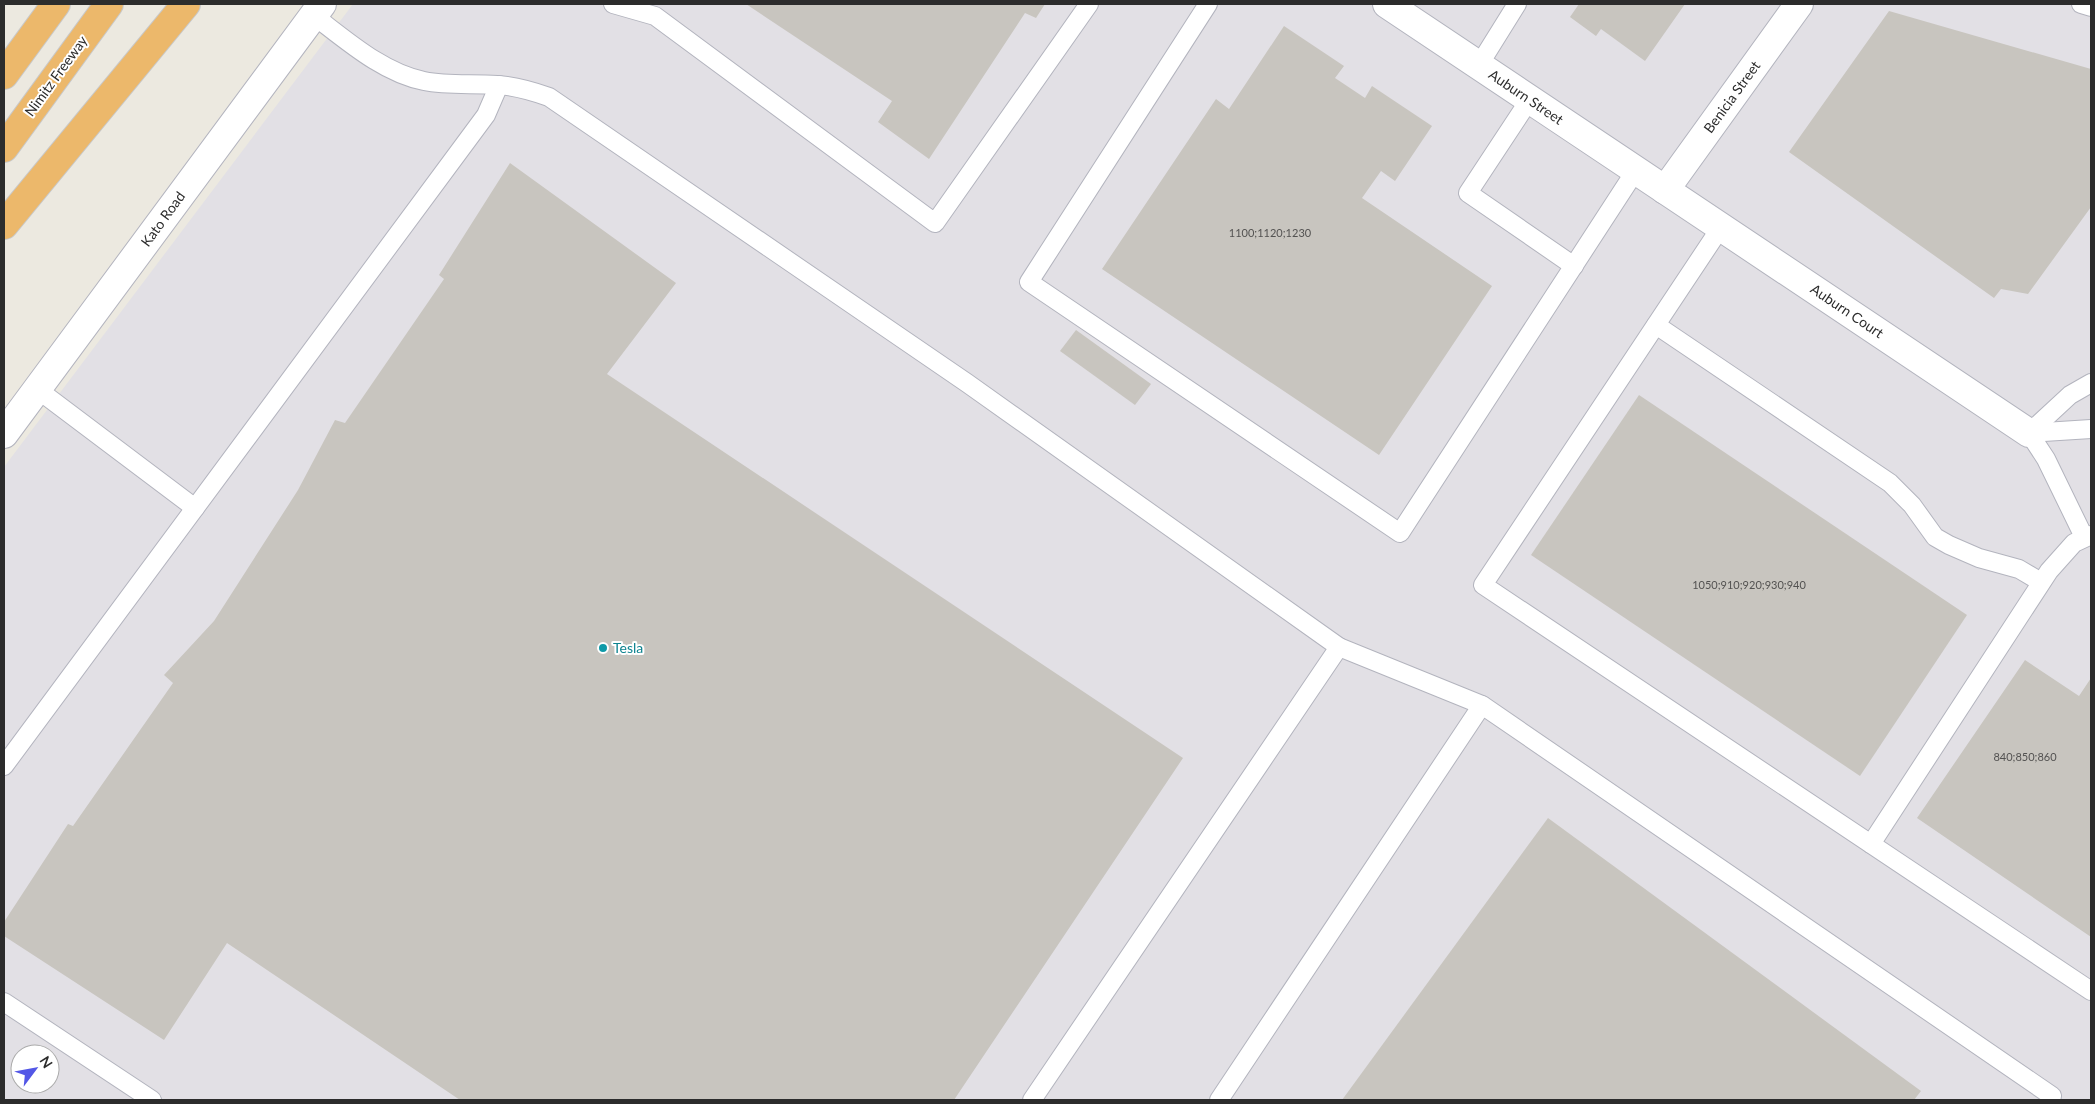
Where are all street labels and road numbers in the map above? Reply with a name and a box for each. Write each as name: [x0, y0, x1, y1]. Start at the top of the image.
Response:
street label: Nimitz Freeway: [21, 31, 91, 119]
street label: Benicia Street: [1700, 57, 1763, 136]
street label: Auburn Street: [1486, 65, 1567, 128]
street label: Kato Road: [137, 188, 188, 249]
street label: Auburn Court: [1808, 280, 1887, 341]

